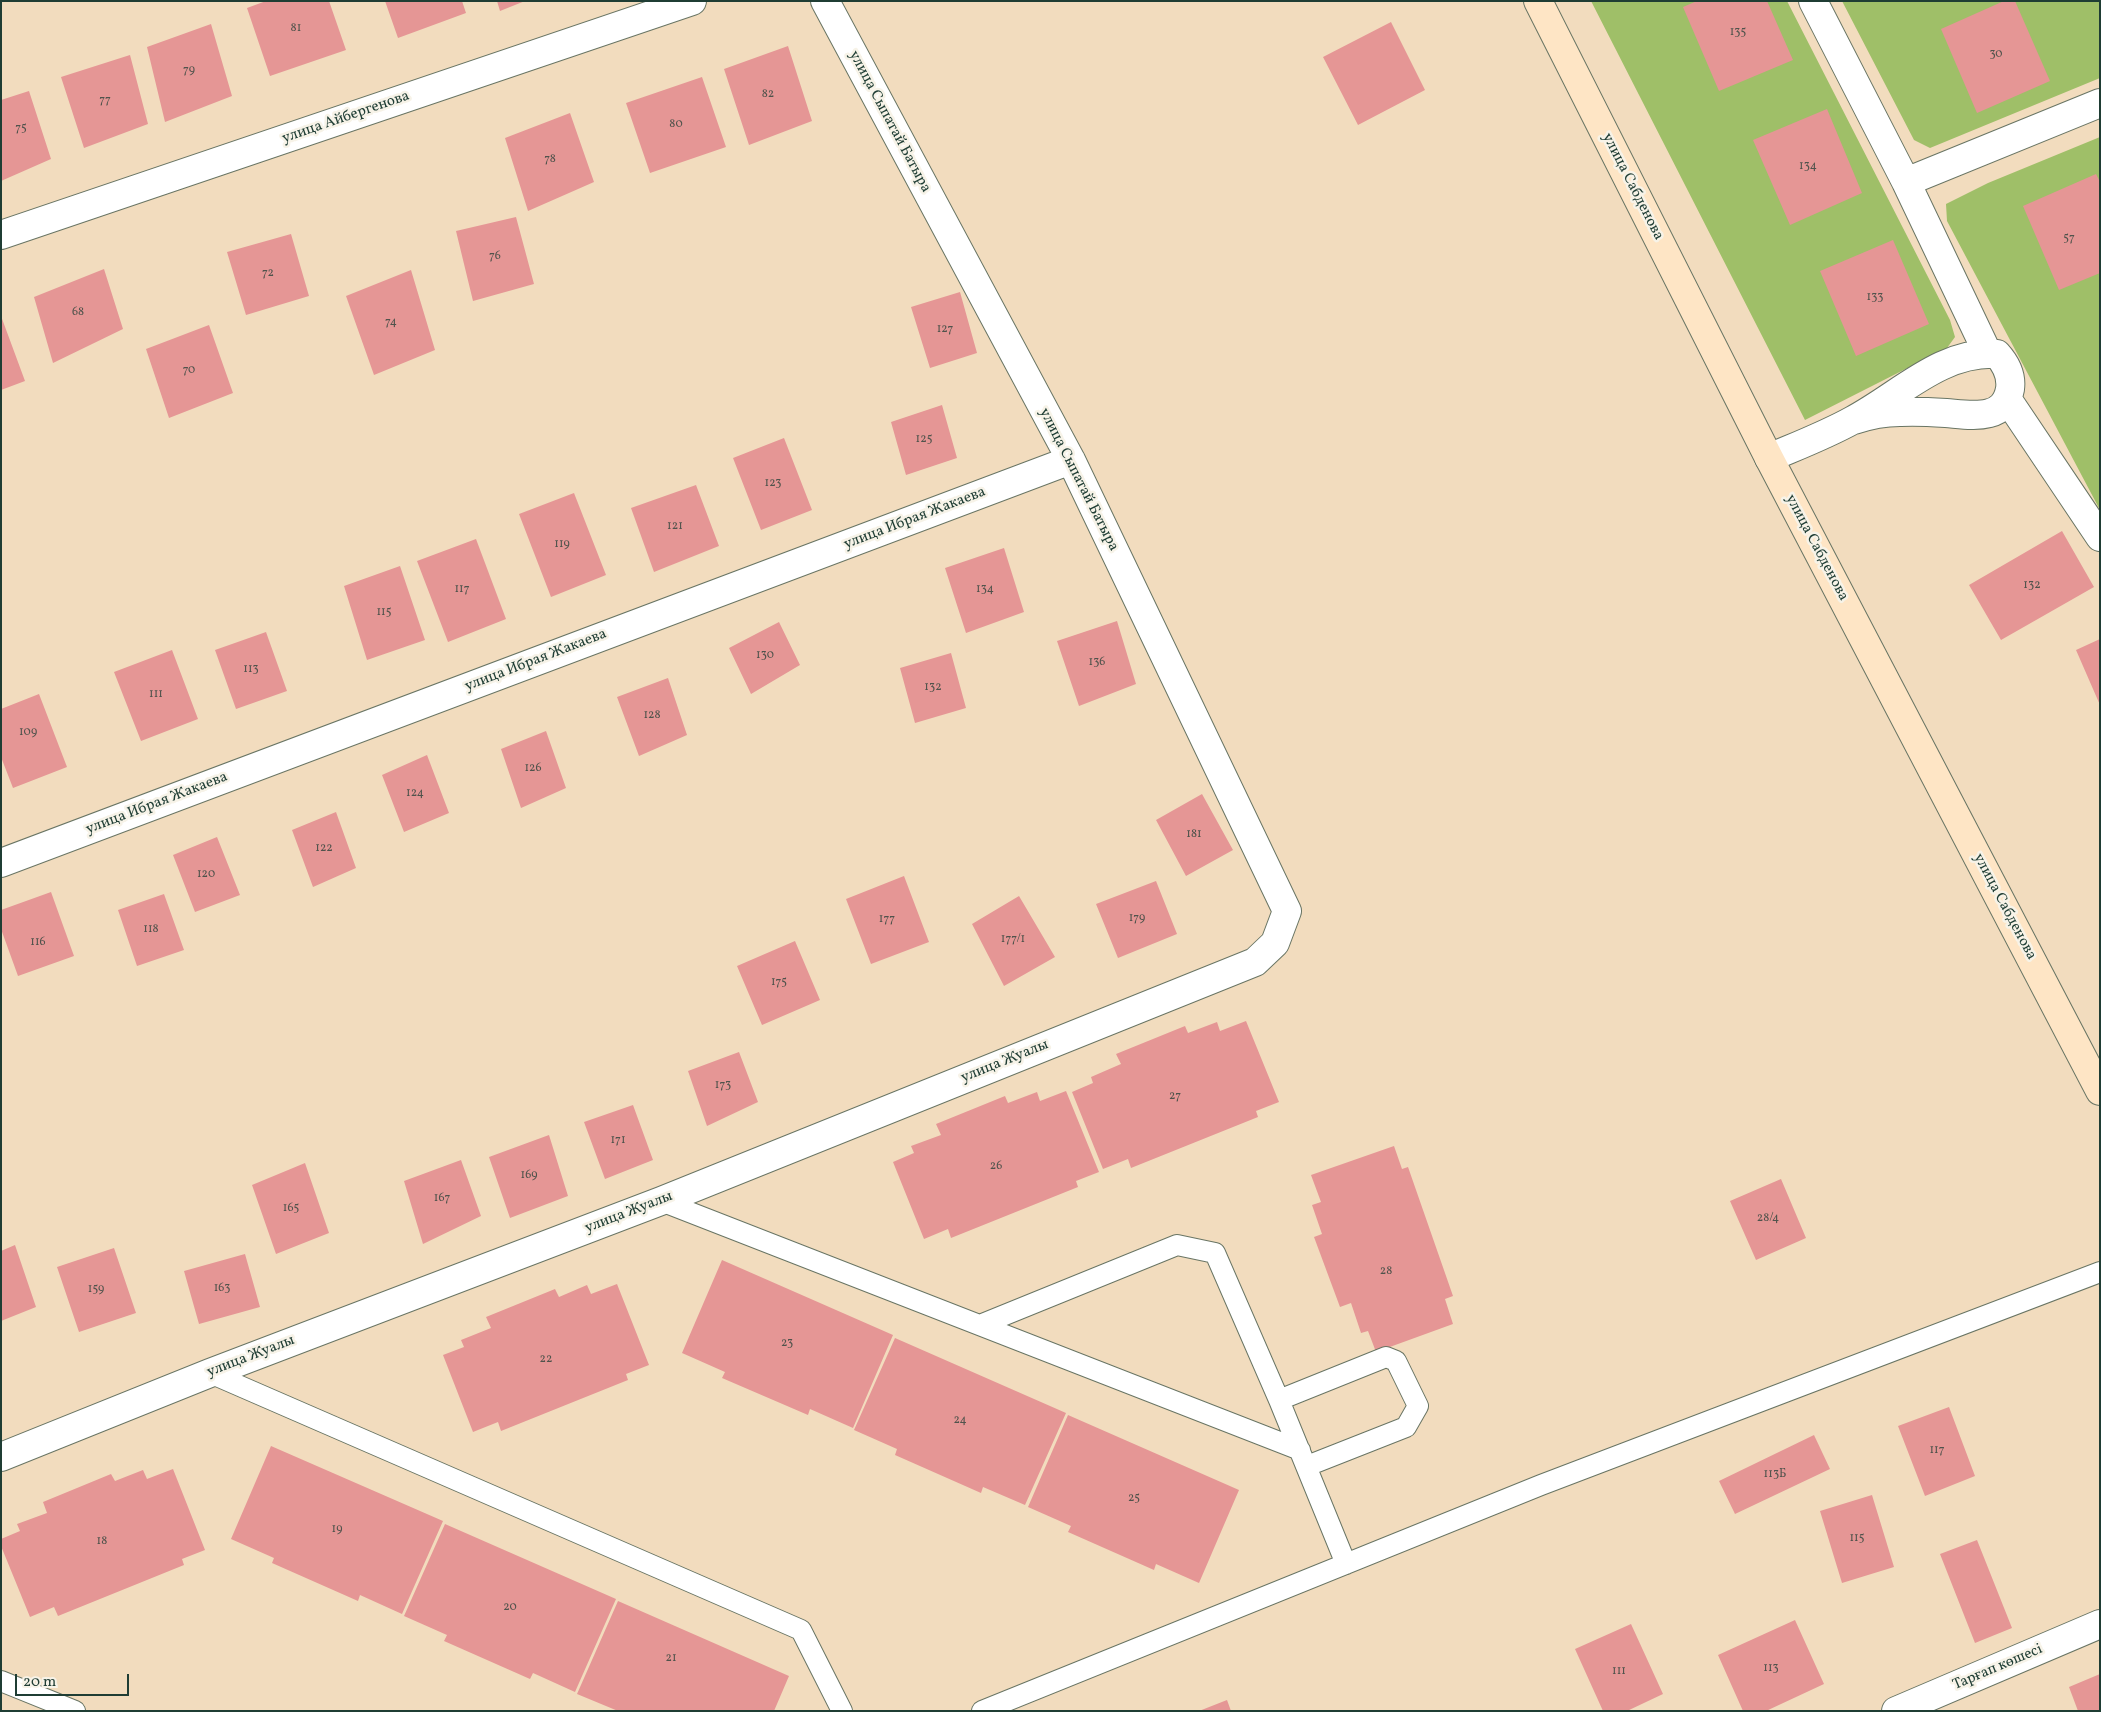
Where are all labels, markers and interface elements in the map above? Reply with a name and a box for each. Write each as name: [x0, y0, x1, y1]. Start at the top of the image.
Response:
house number: 81: [291, 22, 301, 36]
house number: 135: [1730, 26, 1746, 40]
street label: улица Сыпатай Батыра: [844, 48, 934, 196]
house number: 30: [1989, 48, 2003, 62]
house number: 79: [183, 64, 195, 78]
street label: улица Айбергенова: [280, 88, 412, 148]
house number: 82: [762, 88, 774, 102]
house number: 77: [99, 94, 111, 108]
house number: 80: [669, 118, 683, 132]
house number: 75: [15, 122, 27, 136]
street label: улица Сабденова: [1597, 130, 1667, 244]
house number: 78: [544, 153, 556, 167]
house number: 134: [1799, 160, 1817, 174]
house number: 57: [2063, 232, 2075, 246]
house number: 76: [489, 250, 501, 264]
house number: 72: [262, 267, 274, 281]
house number: 133: [1867, 291, 1883, 305]
house number: 68: [72, 306, 84, 320]
house number: 74: [385, 316, 397, 330]
house number: 127: [937, 323, 953, 337]
house number: 70: [183, 364, 195, 378]
street label: улица Сыпатай Батыра: [1034, 406, 1122, 554]
house number: 125: [916, 433, 932, 447]
house number: 123: [765, 477, 781, 491]
street label: улица Ибрая Жакаева: [841, 484, 989, 554]
street label: улица Сабденова: [1780, 492, 1852, 604]
house number: 121: [667, 520, 683, 534]
house number: 119: [554, 538, 570, 552]
house number: 132: [2023, 579, 2041, 593]
house number: 117: [454, 583, 470, 597]
house number: 134: [976, 583, 994, 597]
house number: 115: [376, 606, 392, 620]
street label: улица Ибрая Жакаева: [462, 626, 610, 696]
house number: 130: [756, 649, 774, 663]
house number: 136: [1089, 656, 1105, 670]
house number: 113: [243, 663, 259, 677]
house number: 132: [924, 681, 942, 695]
house number: 111: [149, 688, 163, 702]
house number: 128: [643, 709, 661, 723]
house number: 109: [19, 726, 37, 740]
house number: 126: [524, 762, 542, 776]
street label: улица Ибрая Жакаева: [83, 769, 231, 839]
house number: 124: [406, 787, 424, 801]
house number: 181: [1186, 828, 1202, 842]
house number: 122: [315, 842, 333, 856]
street label: улица Сабденова: [1968, 851, 2040, 963]
house number: 120: [197, 868, 215, 882]
house number: 179: [1129, 912, 1145, 926]
house number: 177: [879, 913, 895, 927]
house number: 118: [143, 923, 159, 937]
house number: 177/1: [1001, 933, 1025, 947]
house number: 116: [30, 936, 46, 950]
house number: 175: [771, 976, 787, 990]
street label: улица Жуалы: [959, 1036, 1051, 1088]
house number: 173: [715, 1079, 731, 1093]
house number: 27: [1169, 1090, 1181, 1104]
house number: 171: [610, 1134, 626, 1148]
house number: 26: [990, 1160, 1002, 1174]
house number: 169: [521, 1169, 537, 1183]
street label: улица Жуалы: [583, 1188, 675, 1238]
house number: 167: [434, 1192, 450, 1206]
house number: 165: [283, 1202, 299, 1216]
house number: 28/4: [1757, 1212, 1779, 1226]
house number: 28: [1380, 1265, 1392, 1279]
house number: 163: [214, 1282, 230, 1296]
house number: 159: [88, 1283, 104, 1297]
street label: улица Жуалы: [205, 1332, 297, 1382]
house number: 23: [781, 1337, 793, 1351]
house number: 22: [540, 1353, 552, 1367]
house number: 24: [953, 1414, 967, 1428]
house number: 117: [1929, 1444, 1945, 1458]
house number: 113Б: [1764, 1468, 1786, 1482]
house number: 25: [1128, 1492, 1140, 1506]
house number: 19: [332, 1523, 342, 1537]
house number: 115: [1849, 1532, 1865, 1546]
house number: 18: [97, 1535, 107, 1549]
house number: 20: [503, 1601, 517, 1615]
street label: Тарғап көшесі: [1950, 1641, 2046, 1695]
house number: 21: [665, 1652, 677, 1666]
house number: 113: [1763, 1662, 1779, 1676]
scale bar: [18, 1664, 131, 1696]
house number: 111: [1612, 1665, 1626, 1679]
text: 20 m: [23, 1672, 56, 1693]

